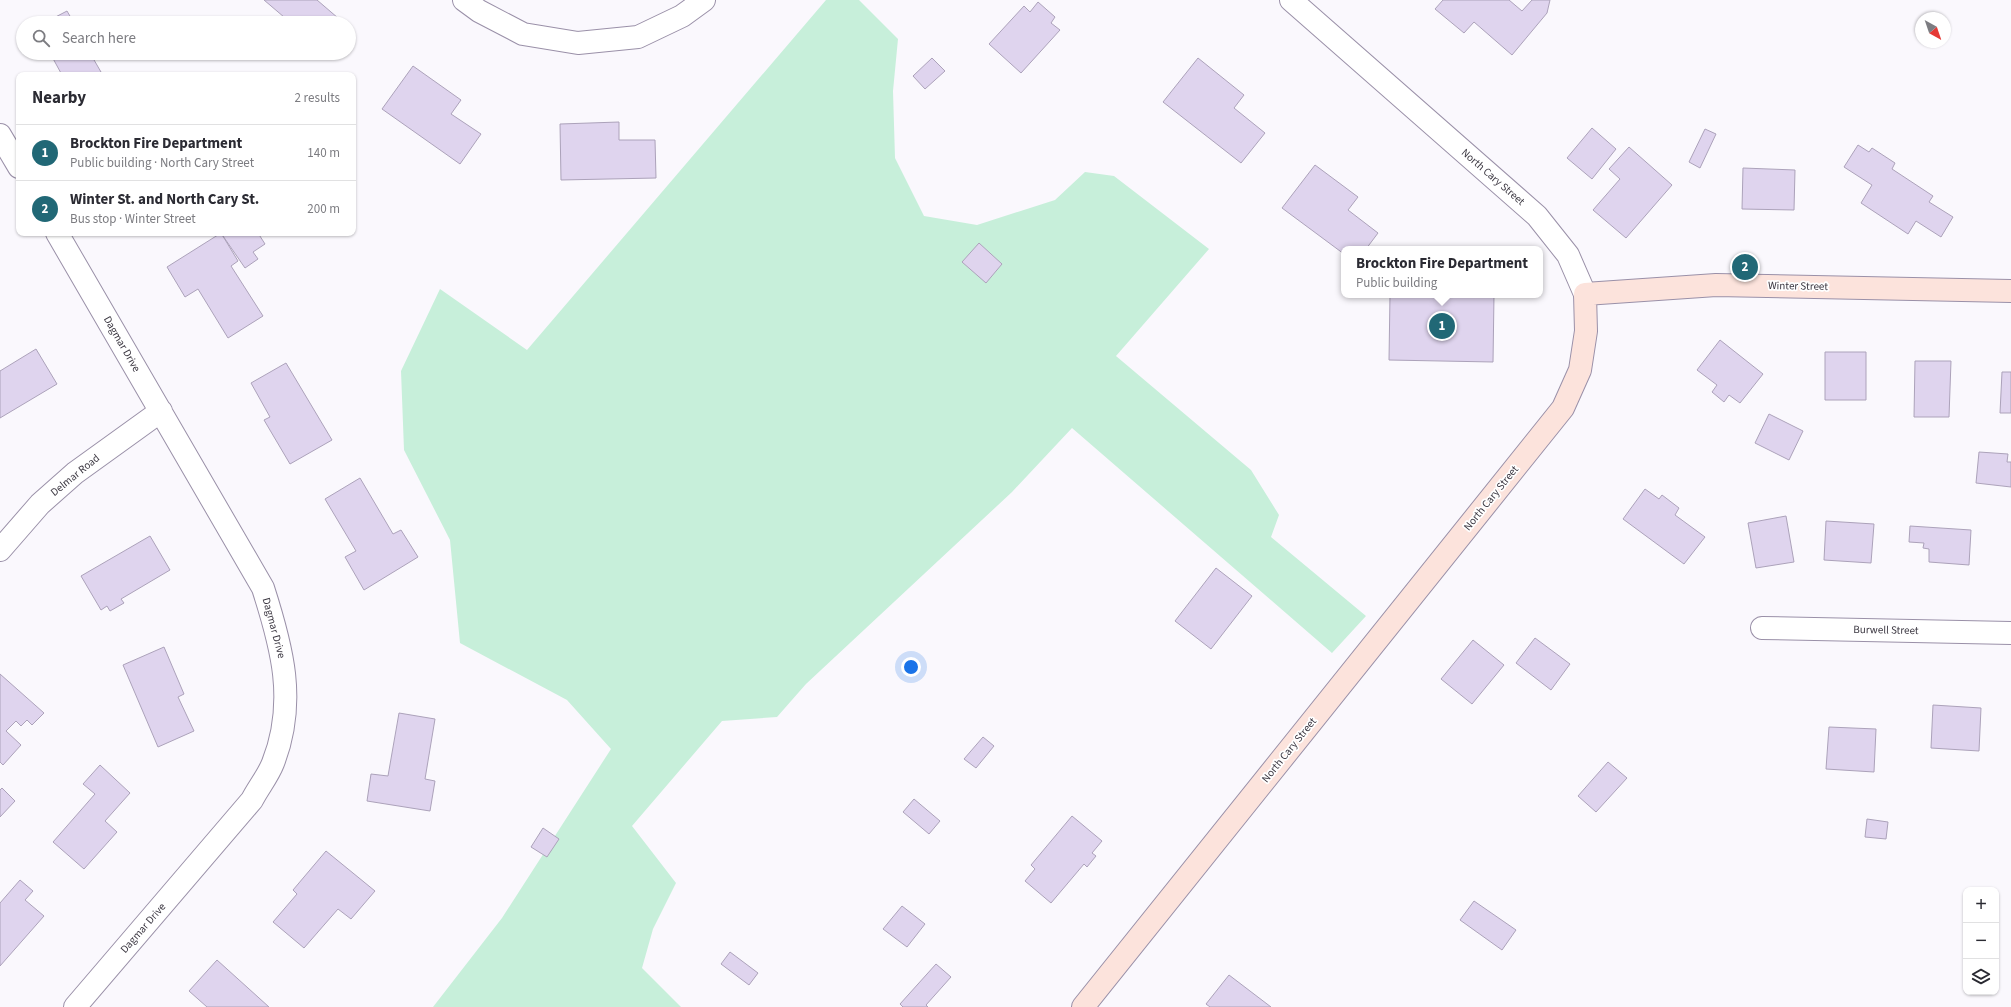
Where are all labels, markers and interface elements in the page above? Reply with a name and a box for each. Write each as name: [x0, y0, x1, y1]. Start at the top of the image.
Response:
north arrow: [1915, 12, 1951, 48]
search box: [16, 16, 356, 60]
icon: search: [30, 27, 52, 49]
text: Search here: [62, 28, 136, 49]
text: Nearby: [32, 86, 86, 110]
text: 2 results: [295, 89, 340, 107]
text: Brockton Fire Department: [70, 133, 242, 154]
text: 1: [42, 144, 48, 162]
text: 140 m: [307, 144, 340, 162]
street label: North Cary Street: [1458, 145, 1528, 209]
text: Public building · North Cary Street: [70, 154, 254, 172]
text: Winter St. and North Cary St.: [70, 189, 259, 210]
text: 2: [42, 200, 48, 218]
text: 200 m: [307, 200, 340, 218]
text: Bus stop · Winter Street: [70, 210, 196, 228]
popup: [1341, 246, 1543, 298]
pin: 2: [1732, 252, 1758, 282]
text: Brockton Fire Department: [1356, 253, 1528, 274]
text: Public building: [1356, 274, 1437, 292]
street label: Winter Street: [1768, 278, 1828, 294]
pin: 1: [1429, 311, 1455, 341]
street label: Dagmar Drive: [100, 313, 144, 375]
street label: Delmar Road: [47, 451, 103, 499]
street label: North Cary Street: [1460, 462, 1522, 534]
street label: Dagmar Drive: [259, 596, 289, 661]
street label: Burwell Street: [1853, 622, 1919, 638]
your location: [901, 657, 921, 677]
street label: North Cary Street: [1258, 714, 1320, 786]
map controls: [1963, 887, 1999, 995]
button: +: [1963, 887, 1999, 923]
street label: Dagmar Drive: [117, 899, 169, 956]
button: −: [1963, 923, 1999, 959]
button: layers: [1963, 959, 1999, 995]

